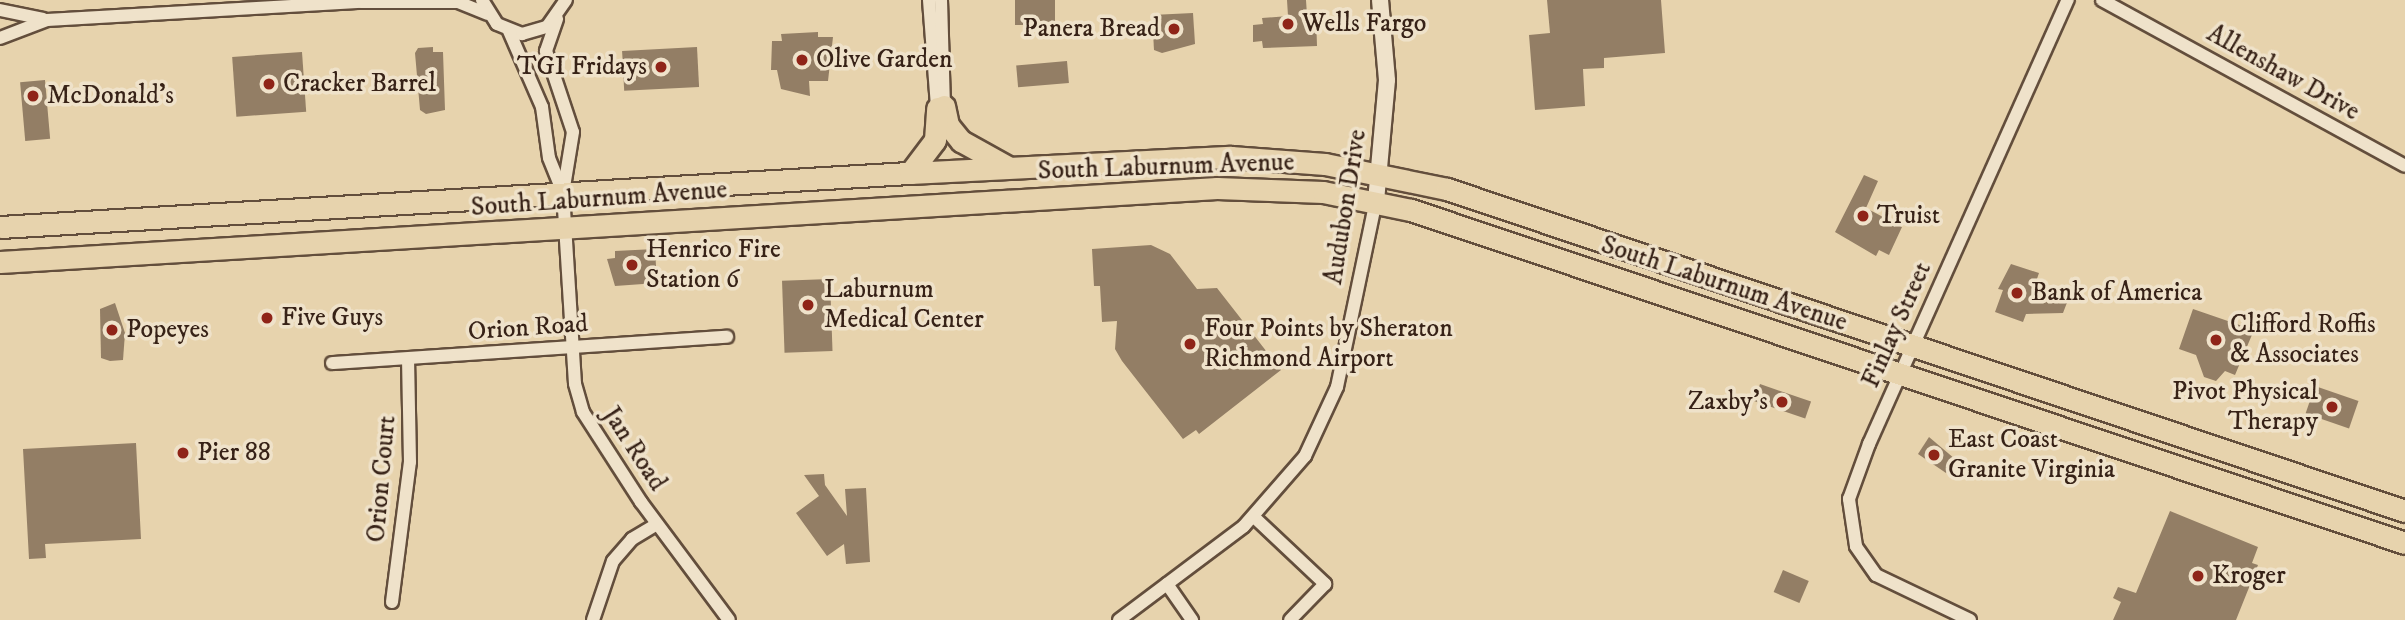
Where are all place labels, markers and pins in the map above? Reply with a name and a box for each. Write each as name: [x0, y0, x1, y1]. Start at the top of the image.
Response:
place label: Wells Fargo: [1302, 8, 1426, 40]
place label: Panera Bread: [1023, 13, 1160, 45]
marker: Wells Fargo: [1280, 16, 1296, 32]
marker: Panera Bread: [1166, 21, 1182, 37]
place label: Olive Garden: [816, 44, 953, 76]
place label: TGI Fridays: [517, 51, 647, 83]
marker: Olive Garden: [794, 52, 810, 68]
marker: TGI Fridays: [653, 59, 669, 75]
place label: Cracker Barrel: [283, 68, 436, 100]
marker: Cracker Barrel: [261, 76, 277, 92]
place label: McDonald's: [47, 80, 174, 112]
marker: McDonald's: [25, 88, 41, 104]
place label: Truist: [1877, 200, 1940, 232]
marker: Truist: [1855, 208, 1871, 224]
place label: Henrico Fire Station 6: [646, 234, 781, 296]
marker: Henrico Fire Station 6: [624, 257, 640, 273]
place label: Laburnum Medical Center: [824, 274, 984, 336]
place label: Bank of America: [2031, 277, 2202, 309]
marker: Bank of America: [2009, 285, 2025, 301]
marker: Laburnum Medical Center: [798, 295, 818, 315]
place label: Five Guys: [281, 302, 383, 334]
place label: Clifford Roffis & Associates: [2230, 309, 2376, 370]
marker: Five Guys: [259, 310, 275, 326]
place label: Four Points by Sheraton Richmond Airport: [1204, 313, 1453, 374]
place label: Popeyes: [126, 314, 209, 346]
marker: Popeyes: [104, 322, 120, 338]
marker: Clifford Roffis & Associates: [2208, 332, 2224, 348]
marker: Four Points by Sheraton Richmond Airport: [1182, 336, 1198, 352]
place label: Pivot Physical Therapy: [2172, 376, 2318, 438]
place label: Zaxby's: [1688, 386, 1768, 418]
marker: Zaxby's: [1774, 394, 1790, 410]
marker: Pivot Physical Therapy: [2324, 399, 2340, 415]
place label: East Coast Granite Virginia: [1948, 424, 2115, 486]
place label: Pier 88: [197, 437, 271, 469]
marker: Pier 88: [175, 445, 191, 461]
marker: East Coast Granite Virginia: [1926, 447, 1942, 463]
place label: Kroger: [2212, 560, 2286, 592]
marker: Kroger: [2190, 568, 2206, 584]

